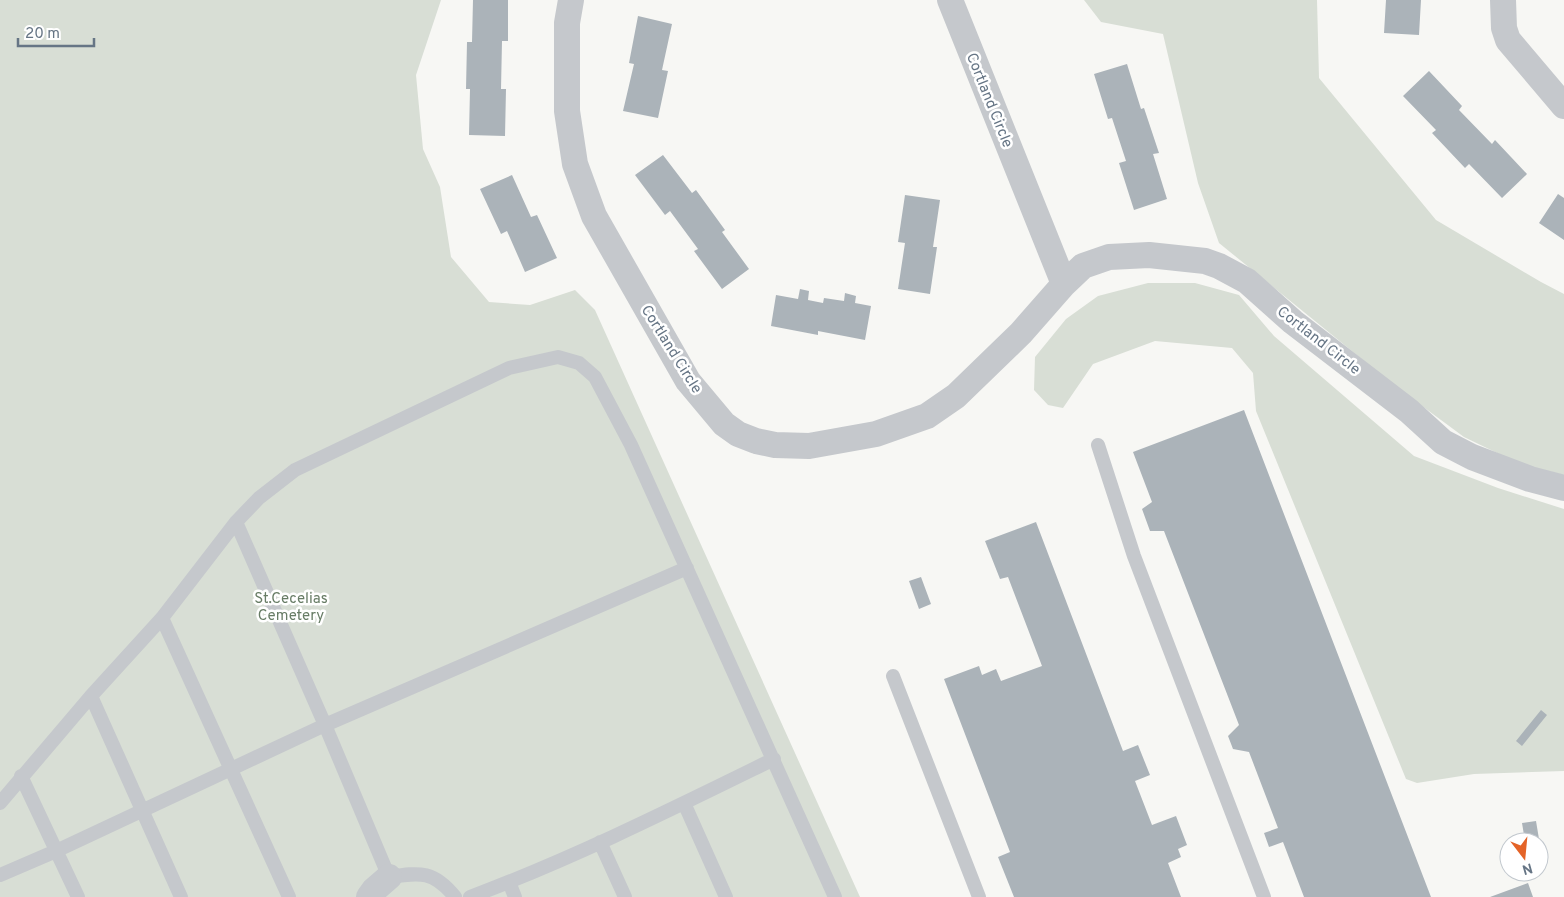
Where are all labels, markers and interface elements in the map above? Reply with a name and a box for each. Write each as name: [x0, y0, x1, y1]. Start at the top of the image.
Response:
scale bar: [18, 15, 94, 47]
text: 20 m: [25, 25, 60, 44]
street label: Cortland Circle: [961, 50, 1016, 151]
street label: Cortland Circle: [636, 302, 705, 397]
street label: Cortland Circle: [1273, 303, 1364, 380]
park label: St.Cecelias Cemetery: [254, 590, 328, 626]
north arrow: [1499, 832, 1549, 882]
text: N: [1520, 858, 1534, 878]

